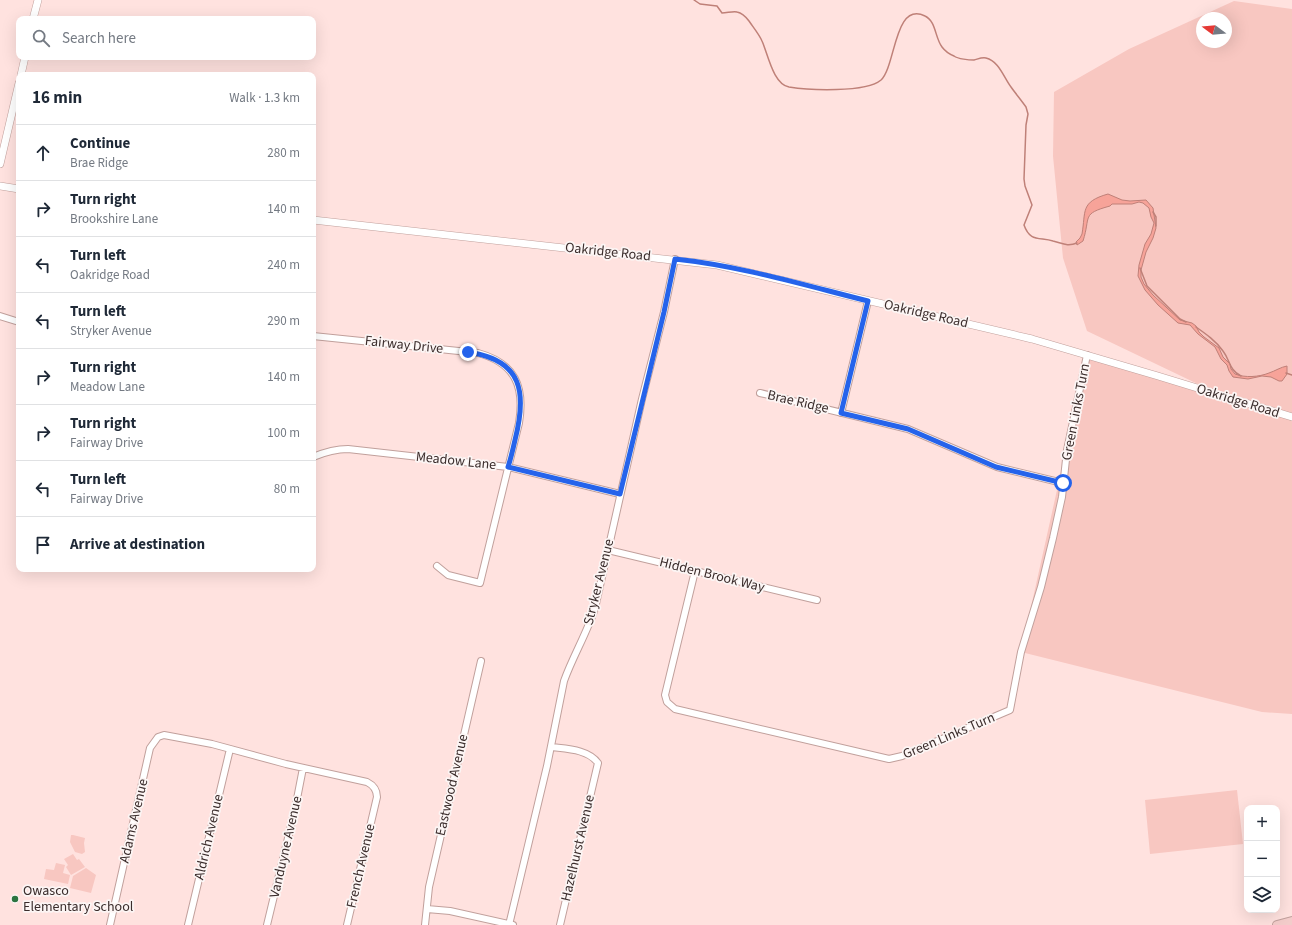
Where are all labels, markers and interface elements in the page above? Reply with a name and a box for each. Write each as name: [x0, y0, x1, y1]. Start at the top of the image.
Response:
north arrow: [1196, 12, 1232, 48]
search box: [16, 16, 316, 60]
icon: search: [30, 27, 52, 49]
text: Search here: [62, 28, 136, 49]
text: 16 min: [32, 86, 82, 110]
text: Walk · 1.3 km: [229, 89, 300, 107]
text: Continue: [70, 133, 130, 154]
icon: ahead: [32, 142, 54, 164]
text: 280 m: [267, 144, 300, 162]
text: Brae Ridge: [70, 154, 128, 172]
text: Turn right: [70, 189, 136, 210]
icon: right: [32, 198, 54, 220]
text: 140 m: [267, 200, 300, 218]
text: Brookshire Lane: [70, 210, 158, 228]
street label: Oakridge Road: [564, 238, 652, 266]
text: Turn left: [70, 245, 126, 266]
icon: left: [32, 254, 54, 276]
text: 240 m: [267, 256, 300, 274]
text: Oakridge Road: [70, 266, 150, 284]
street label: Oakridge Road: [882, 295, 970, 333]
text: Turn left: [70, 301, 126, 322]
icon: left: [32, 310, 54, 332]
text: 290 m: [267, 312, 300, 330]
text: Stryker Avenue: [70, 322, 152, 340]
street label: Fairway Drive: [364, 331, 444, 359]
route end: [459, 343, 477, 361]
text: Turn right: [70, 357, 136, 378]
street label: Green Links Turn: [1057, 362, 1095, 462]
icon: right: [32, 366, 54, 388]
text: 140 m: [267, 368, 300, 386]
text: Meadow Lane: [70, 378, 145, 396]
street label: Oakridge Road: [1194, 379, 1282, 423]
street label: Brae Ridge: [765, 385, 831, 419]
text: Turn right: [70, 413, 136, 434]
icon: right: [32, 422, 54, 444]
text: 100 m: [267, 424, 300, 442]
text: Fairway Drive: [70, 434, 143, 452]
street label: Meadow Lane: [415, 447, 497, 475]
text: Turn left: [70, 469, 126, 490]
route start: [1054, 474, 1072, 492]
icon: left: [32, 478, 54, 500]
text: 80 m: [274, 480, 300, 498]
text: Fairway Drive: [70, 490, 143, 508]
icon: arrive: [32, 534, 54, 556]
text: Arrive at destination: [70, 534, 205, 555]
street label: Stryker Avenue: [579, 537, 619, 627]
street label: Hidden Brook Way: [657, 552, 767, 598]
street label: Green Links Turn: [900, 708, 998, 764]
street label: Eastwood Avenue: [431, 732, 473, 838]
street label: Adams Avenue: [115, 777, 153, 865]
street label: Aldrich Avenue: [189, 792, 229, 882]
street label: Hazelhurst Avenue: [556, 793, 600, 903]
street label: Vanduyne Avenue: [265, 794, 307, 900]
map controls: [1244, 805, 1280, 913]
button: +: [1244, 805, 1280, 841]
street label: French Avenue: [342, 822, 380, 910]
button: −: [1244, 841, 1280, 877]
button: layers: [1244, 877, 1280, 913]
place label: Owasco Elementary School: [23, 881, 134, 917]
marker: Owasco Elementary School: [10, 894, 20, 904]

